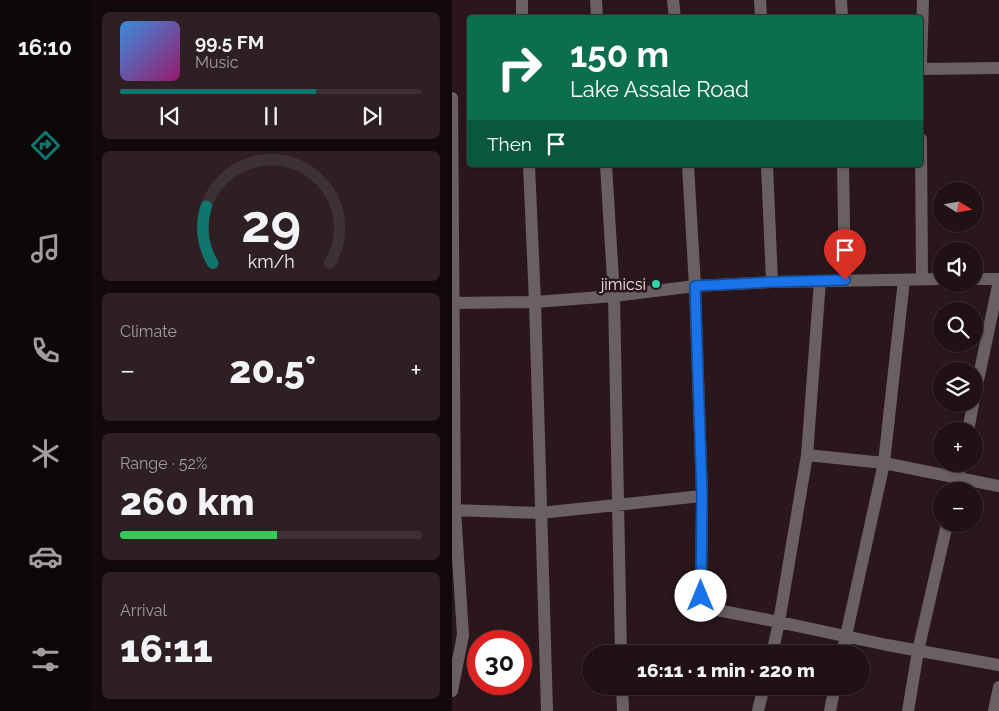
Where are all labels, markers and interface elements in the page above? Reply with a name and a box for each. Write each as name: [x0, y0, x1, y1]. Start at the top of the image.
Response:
text: 99.5 FM: [195, 31, 264, 53]
text: 16:10: [18, 34, 72, 60]
text: 150 m: [570, 34, 669, 75]
icon: right: [487, 35, 552, 100]
text: Music: [195, 53, 239, 72]
text: Lake Assale Road: [570, 76, 749, 102]
icon: previous: [156, 102, 184, 130]
icon: pause: [257, 102, 285, 130]
icon: next: [358, 102, 386, 130]
icon: directions: [28, 128, 63, 163]
icon: arrive: [542, 130, 570, 158]
text: Then: [487, 133, 532, 155]
north arrow: [933, 182, 983, 232]
map controls: [933, 182, 983, 532]
text: 29: [241, 193, 301, 254]
pin: [824, 229, 866, 280]
icon: music: [28, 231, 63, 266]
icon: arrive: [831, 236, 859, 264]
button: sound: [933, 242, 983, 292]
text: km/h: [247, 251, 295, 272]
place label: jimicsi: [599, 275, 646, 294]
marker: jimicsi: [650, 278, 662, 290]
button: search: [933, 302, 983, 352]
text: Climate: [120, 322, 177, 341]
icon: phone: [28, 333, 63, 368]
text: 20.5°: [229, 347, 316, 392]
text: −: [120, 354, 135, 387]
text: +: [410, 354, 422, 387]
button: layers: [933, 362, 983, 412]
button: +: [933, 422, 983, 472]
icon: climate: [28, 436, 63, 471]
text: Range · 52%: [120, 454, 207, 473]
text: 260 km: [120, 479, 254, 524]
button: −: [933, 482, 983, 532]
icon: car: [28, 539, 63, 574]
position arrow: [674, 569, 726, 621]
text: Arrival: [120, 601, 167, 620]
text: 16:11: [120, 626, 213, 671]
speed limit sign: 30: [467, 630, 532, 695]
icon: filters: [28, 642, 63, 677]
text: 16:11 · 1 min · 220 m: [637, 659, 815, 681]

